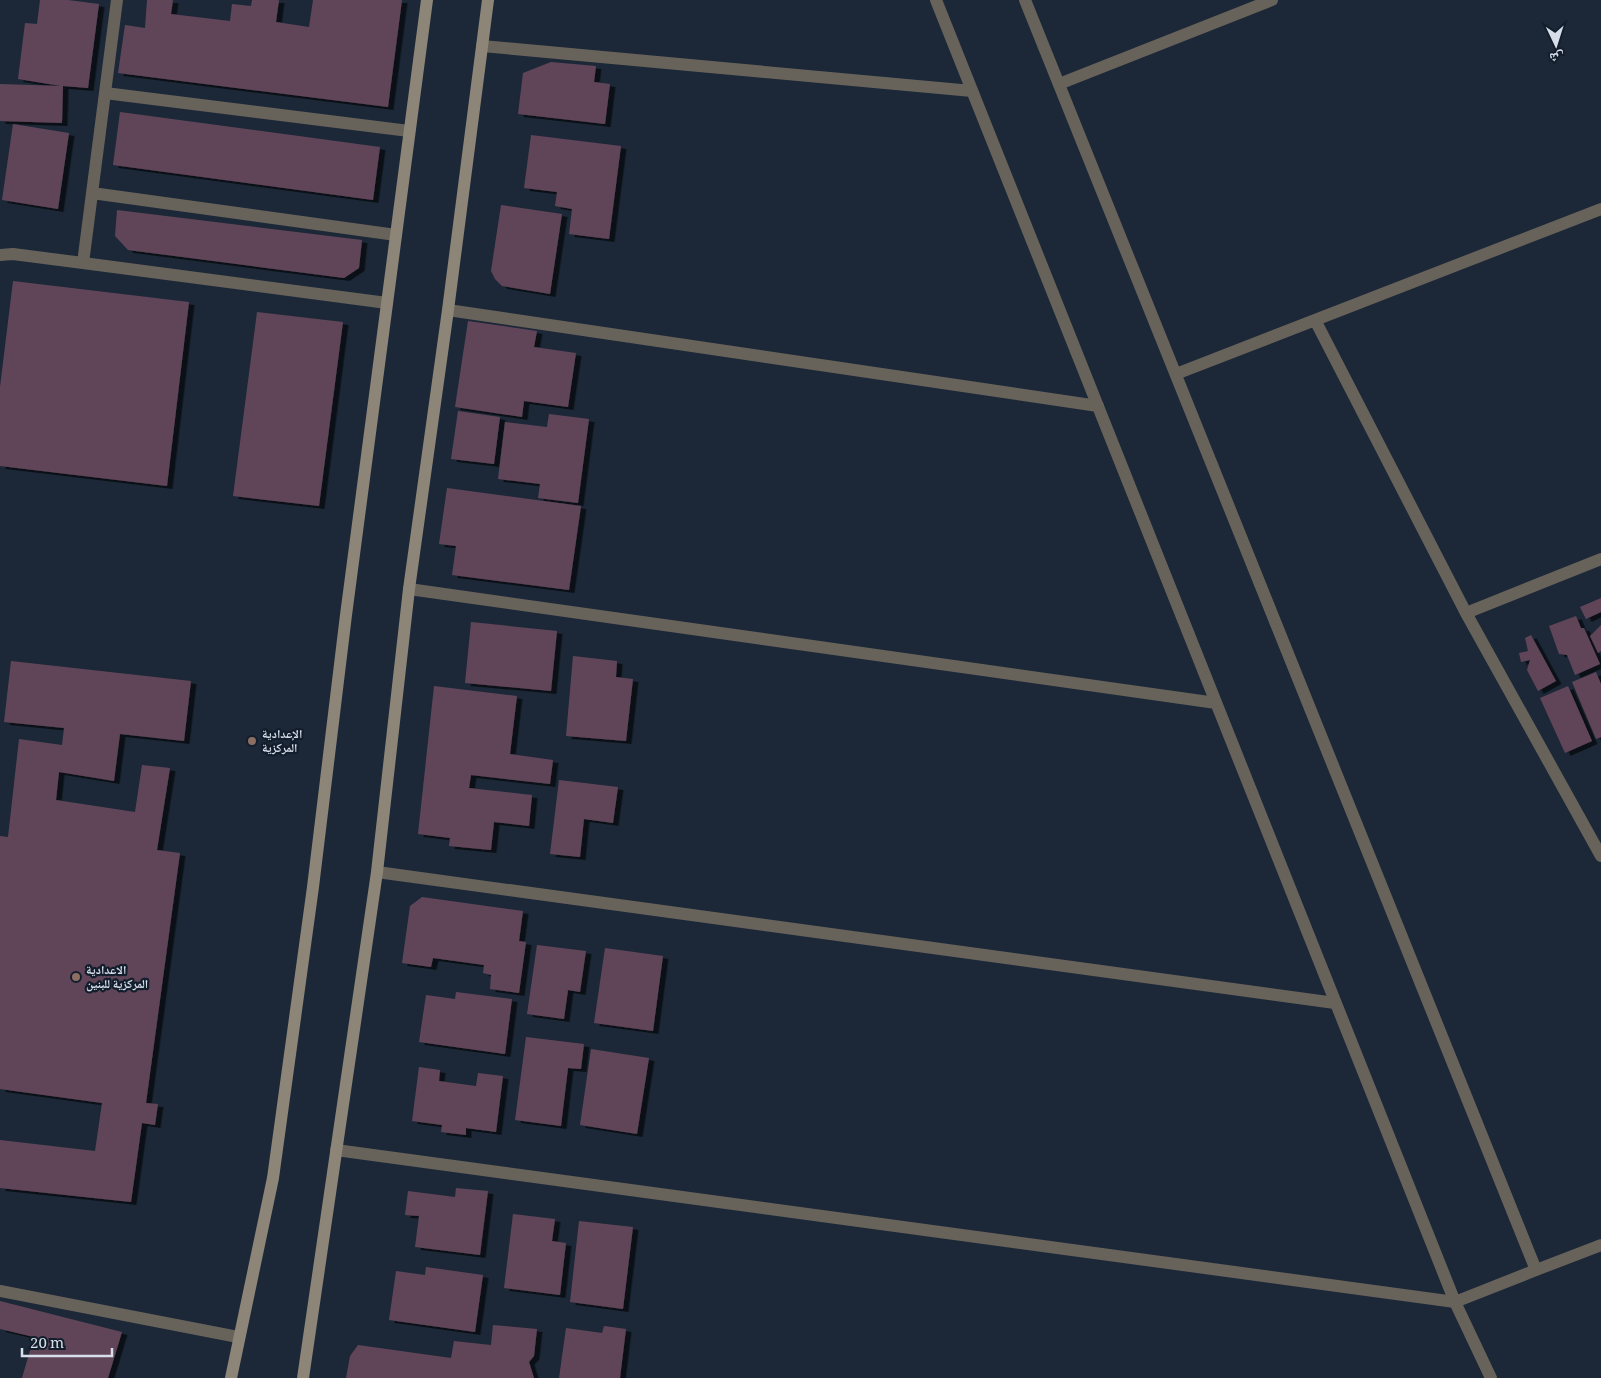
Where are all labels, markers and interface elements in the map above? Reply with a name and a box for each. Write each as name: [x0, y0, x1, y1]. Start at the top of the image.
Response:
north arrow: [1531, 20, 1581, 70]
text: ش: [1548, 43, 1565, 68]
place label: الإعدادية المركزية: [262, 725, 302, 760]
marker: الإعدادية المركزية: [246, 735, 258, 747]
place label: الاعدادية المركزية للبنين: [86, 961, 148, 996]
marker: الاعدادية المركزية للبنين: [70, 971, 82, 983]
scale bar: [22, 1326, 112, 1358]
text: 20 m: [30, 1332, 64, 1358]

